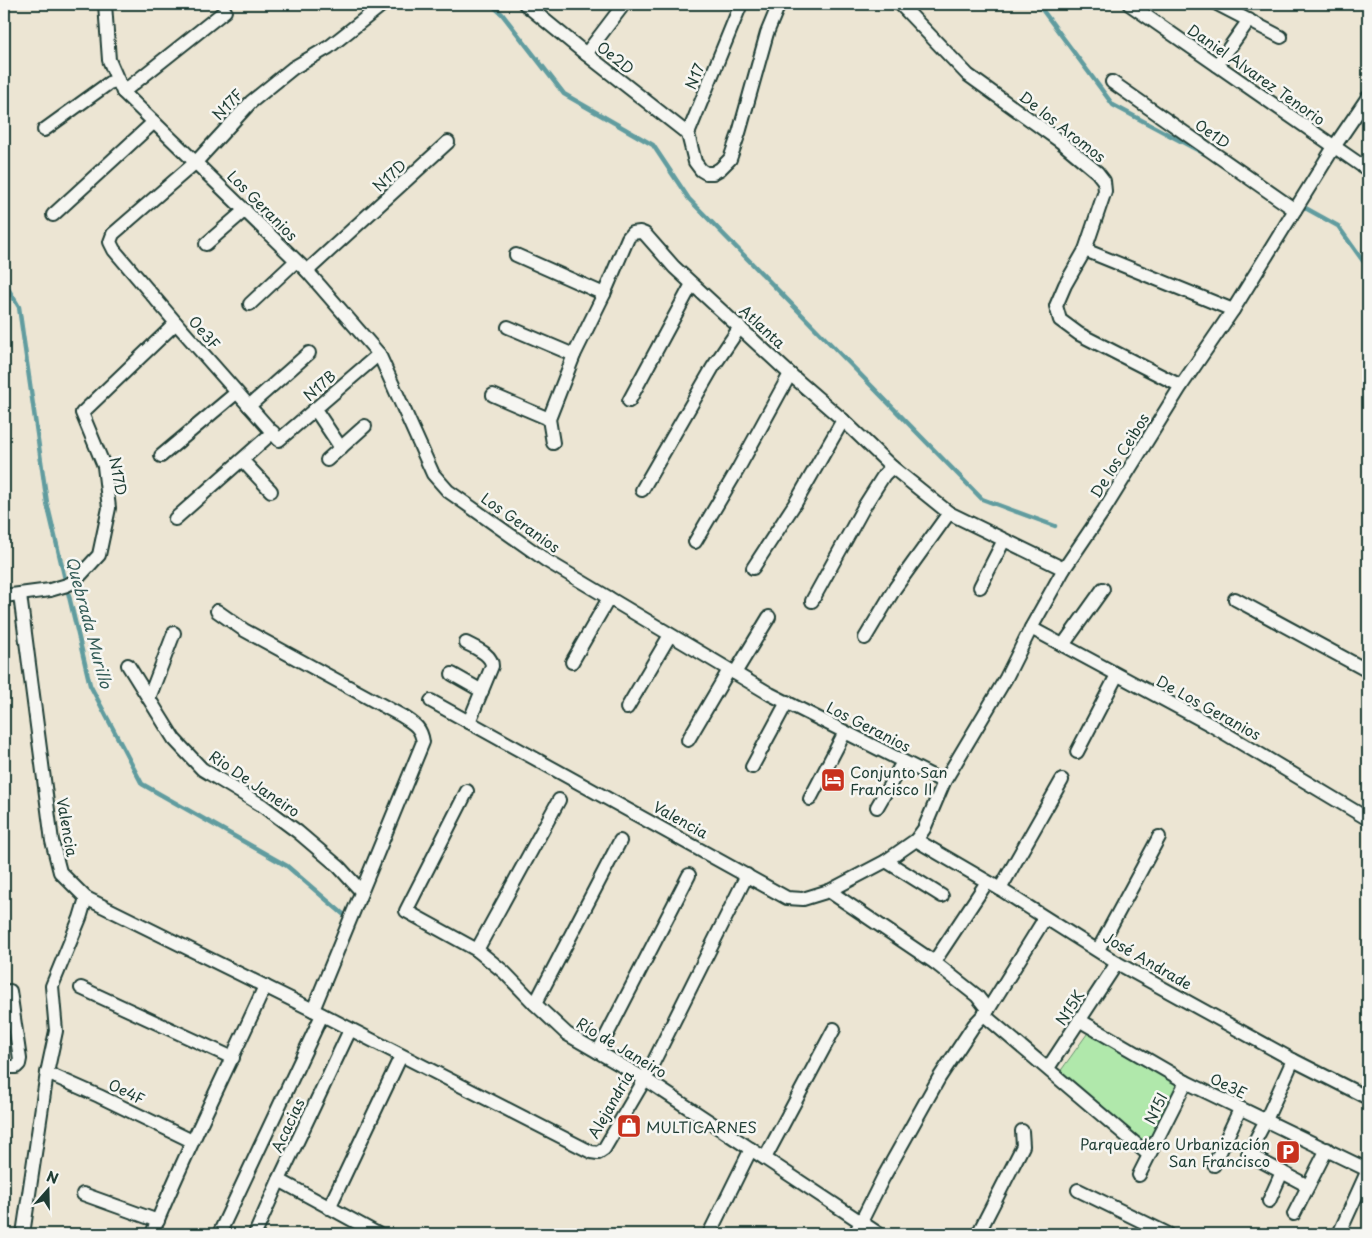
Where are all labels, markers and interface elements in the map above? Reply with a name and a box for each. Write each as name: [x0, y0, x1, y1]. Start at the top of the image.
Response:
street label: Daniel Alvarez Tenorio: [1183, 18, 1331, 130]
street label: Oe2D: [592, 35, 640, 79]
street label: N17: [678, 59, 710, 93]
street label: N17F: [206, 83, 248, 125]
street label: De los Aromos: [1015, 85, 1111, 167]
street label: Oe1D: [1191, 112, 1235, 154]
street label: N17D: [367, 153, 411, 197]
street label: Los Geranios: [223, 165, 304, 246]
street label: Atlanta: [735, 299, 792, 354]
street label: Oe3F: [184, 310, 226, 354]
street label: N17B: [298, 364, 340, 406]
street label: De los Ceibos: [1084, 408, 1154, 502]
street label: N17D: [104, 455, 134, 497]
street label: Los Geranios: [477, 486, 565, 558]
water label: Quebrada Murillo: [61, 553, 119, 692]
street label: De Los Geranios: [1153, 669, 1265, 745]
street label: Los Geranios: [823, 695, 915, 757]
street label: Rio De Janeiro: [205, 744, 305, 822]
place label: Conjunto San Francisco II: [850, 760, 948, 800]
hotel icon: Conjunto San Francisco II: [820, 767, 846, 793]
street label: Valencia: [649, 794, 713, 844]
street label: Valencia: [51, 795, 85, 859]
street label: José Andrade: [1099, 925, 1197, 995]
street label: N15K: [1049, 985, 1089, 1029]
street label: Río de Janeiro: [572, 1011, 672, 1083]
street label: Alejandría: [581, 1065, 639, 1142]
street label: Oe3E: [1207, 1066, 1251, 1104]
street label: Oe4F: [105, 1072, 150, 1110]
street label: N15I: [1137, 1088, 1173, 1128]
street label: Acacias: [264, 1094, 310, 1156]
shop icon: MULTICARNES: [616, 1113, 642, 1139]
place label: MULTICARNES: [646, 1115, 757, 1138]
place label: Parqueadero Urbanización San Francisco: [1080, 1132, 1270, 1172]
parking icon: Parqueadero Urbanización San Francisco: [1275, 1139, 1301, 1165]
north arrow: [22, 1166, 72, 1216]
text: N: [44, 1166, 61, 1189]

